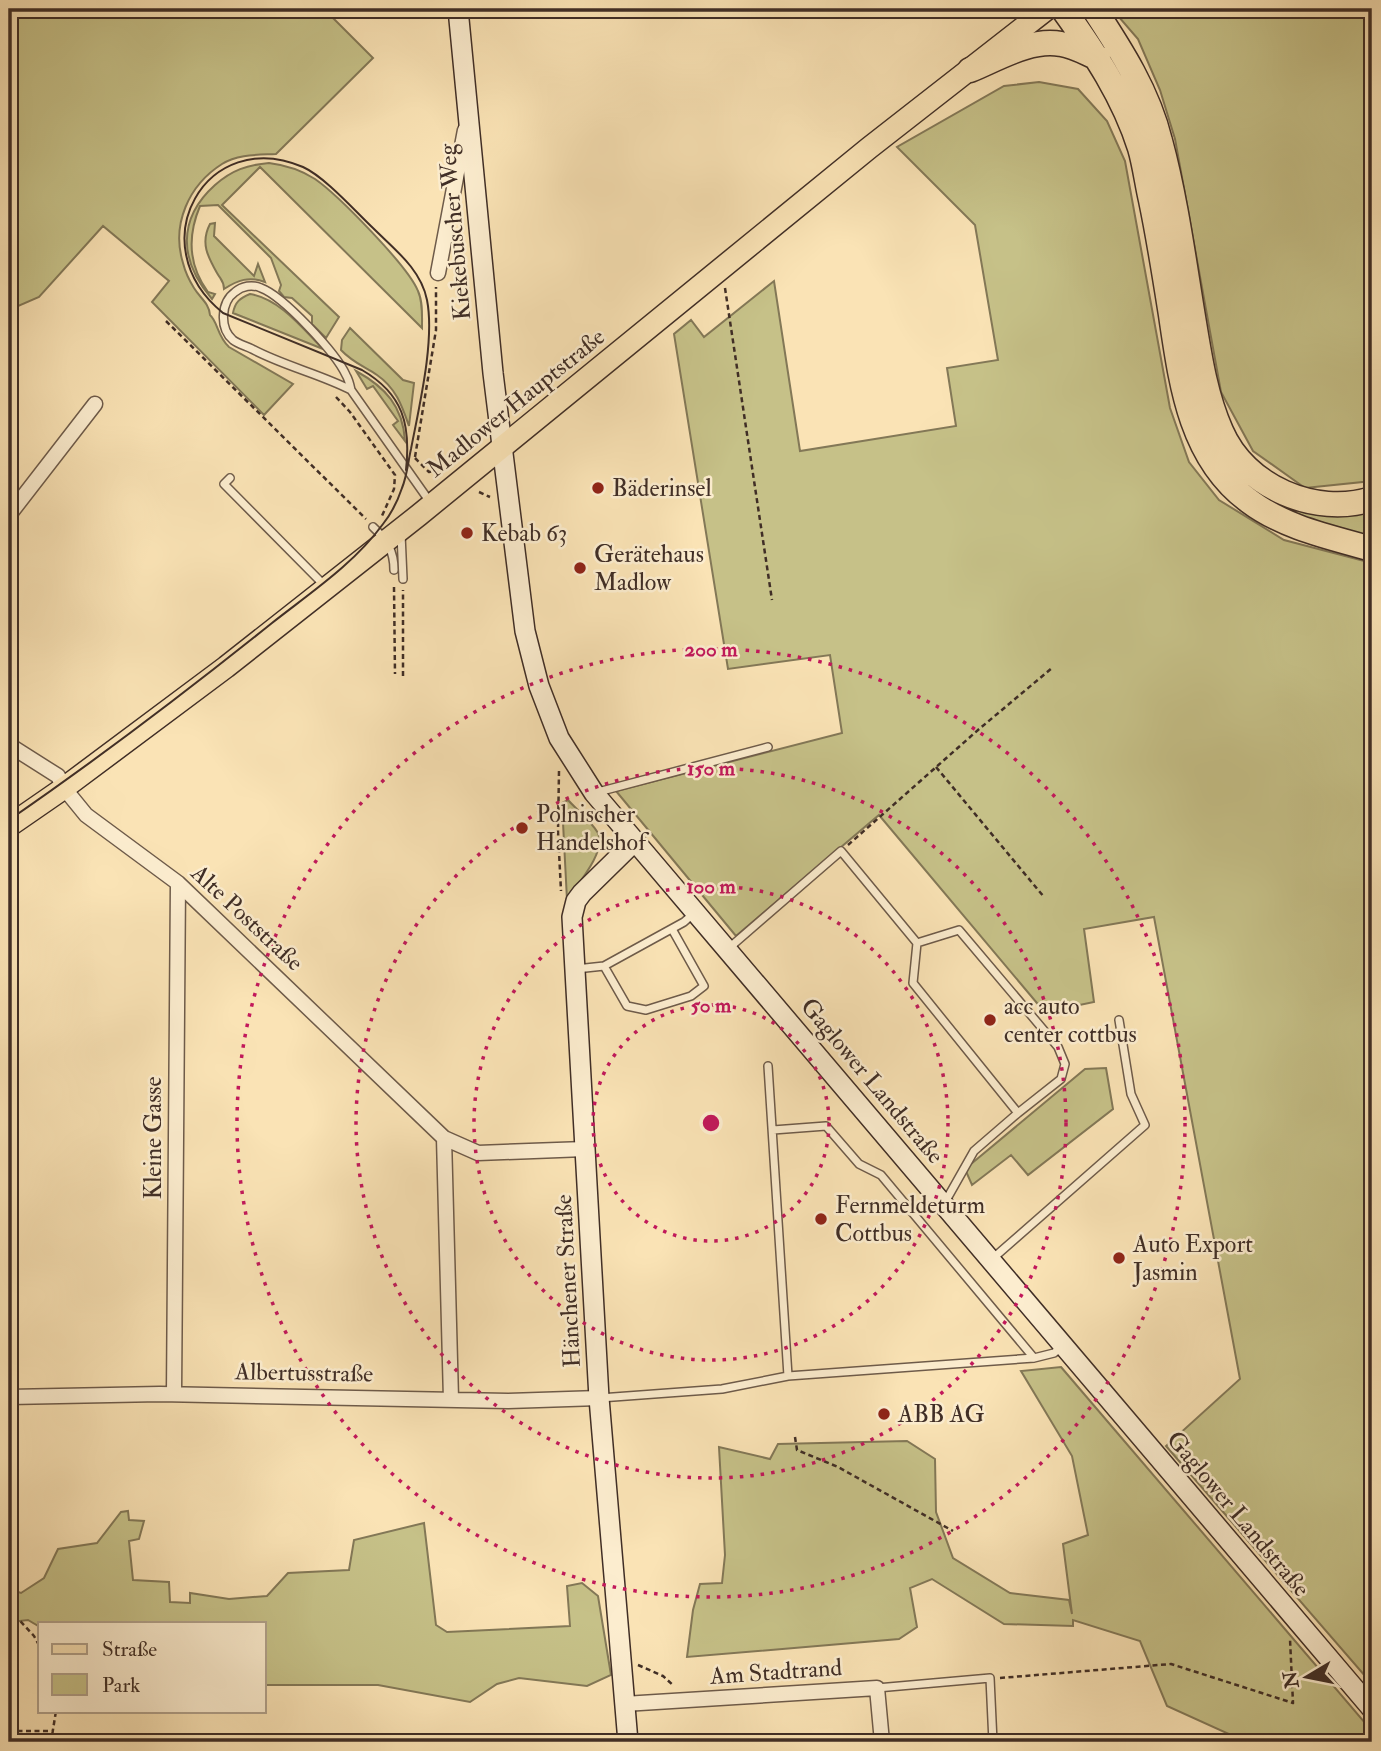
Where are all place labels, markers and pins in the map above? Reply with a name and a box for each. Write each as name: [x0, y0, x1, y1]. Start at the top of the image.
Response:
place label: Bäderinsel: [612, 473, 712, 504]
marker: Bäderinsel: [590, 480, 606, 496]
place label: Kebab 63: [481, 518, 567, 549]
marker: Kebab 63: [459, 525, 475, 541]
place label: Gerätehaus Madlow: [594, 539, 704, 598]
marker: Gerätehaus Madlow: [572, 560, 588, 576]
place label: Polnischer Handelshof: [536, 799, 649, 858]
marker: Polnischer Handelshof: [514, 820, 530, 836]
place label: acc auto center cottbus: [1004, 991, 1137, 1050]
marker: acc auto center cottbus: [982, 1012, 998, 1028]
centre of rings: [699, 1111, 723, 1135]
place label: Fernmeldeturm Cottbus: [835, 1190, 985, 1249]
marker: Fernmeldeturm Cottbus: [813, 1211, 829, 1227]
place label: Auto Export Jasmin: [1132, 1229, 1253, 1288]
marker: Auto Export Jasmin: [1111, 1250, 1127, 1266]
place label: ABB AG: [897, 1399, 985, 1430]
marker: ABB AG: [876, 1406, 892, 1422]

